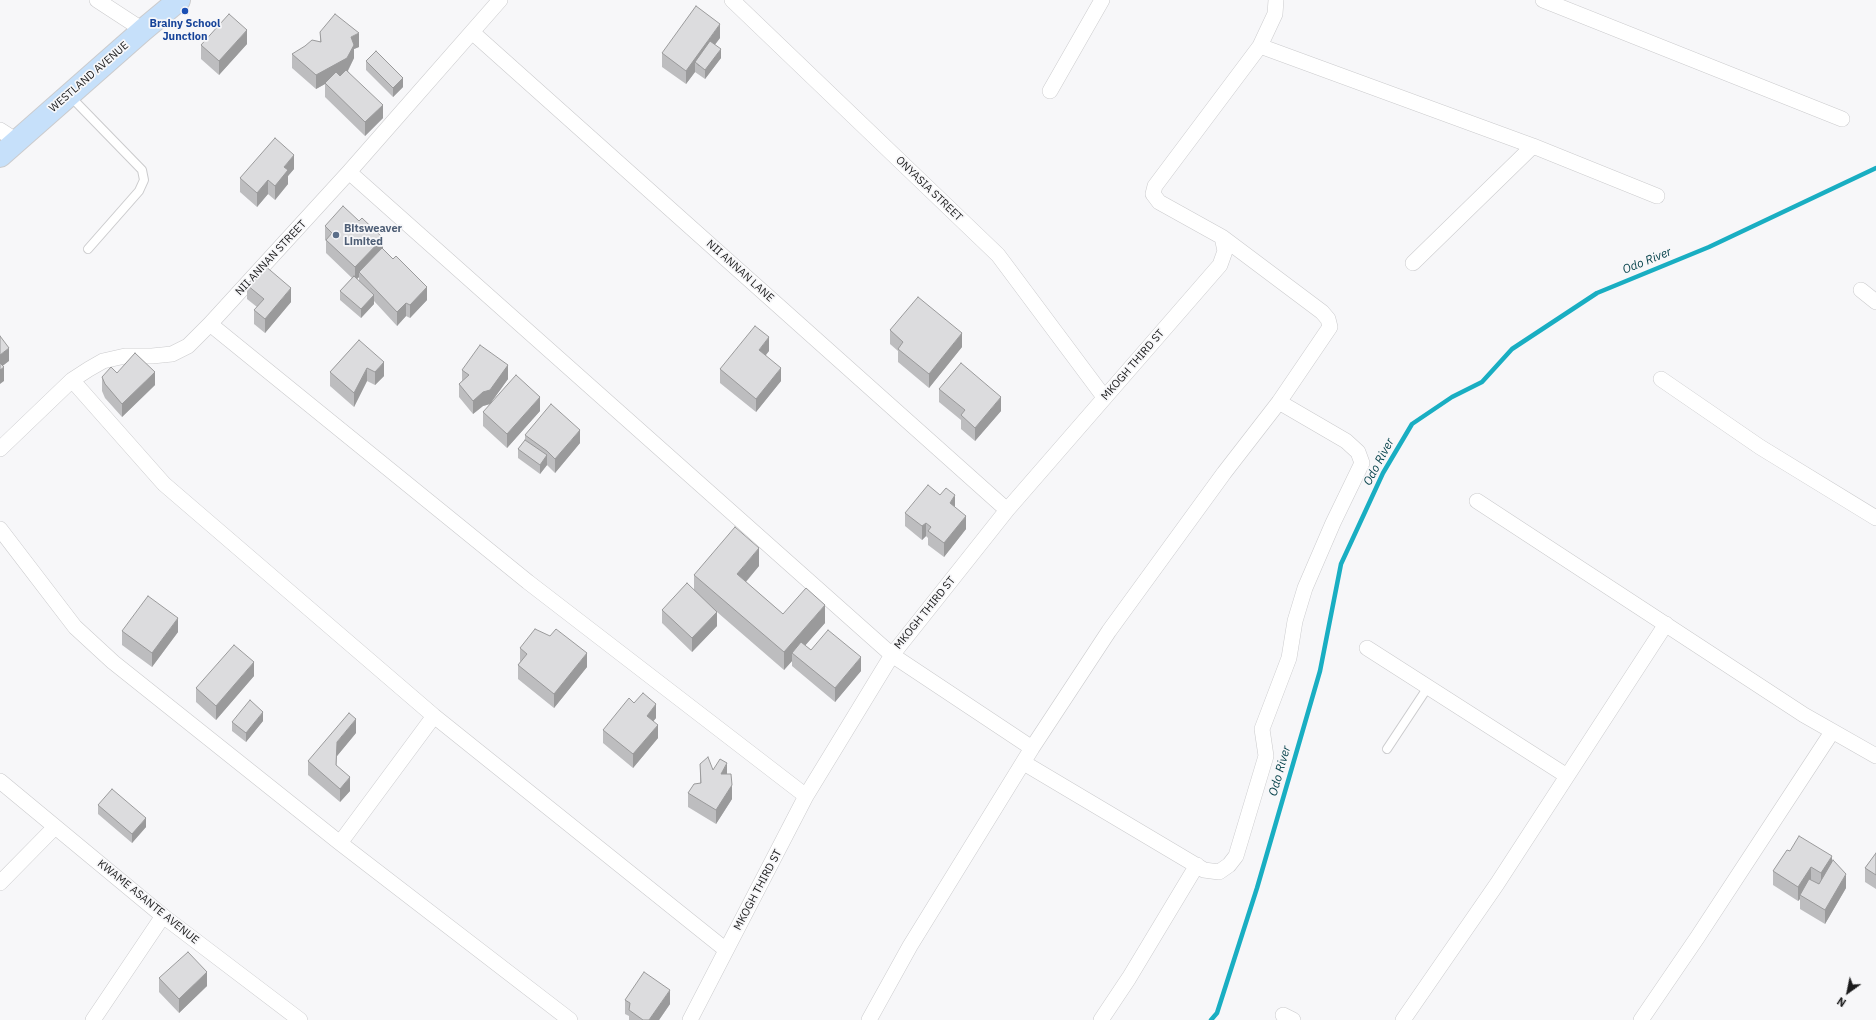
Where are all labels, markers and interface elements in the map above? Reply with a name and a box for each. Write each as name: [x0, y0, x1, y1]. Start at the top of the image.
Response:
marker: Brainy School Junction: [180, 6, 190, 16]
place label: Brainy School Junction: [150, 17, 220, 43]
street label: WESTLAND AVENUE: [47, 39, 131, 115]
street label: ONYASIA STREET: [893, 154, 965, 224]
street label: NII ANNAN STREET: [233, 218, 309, 298]
place label: Bitsweaver Limited: [344, 222, 402, 248]
marker: Bitsweaver Limited: [331, 230, 341, 240]
street label: NII ANNAN LANE: [704, 237, 776, 305]
water label: Odo River: [1620, 245, 1674, 277]
street label: MKOGH THIRD ST: [1099, 327, 1167, 403]
water label: Odo River: [1361, 436, 1397, 488]
street label: MKOGH THIRD ST: [892, 574, 958, 652]
water label: Odo River: [1266, 744, 1294, 798]
street label: MKOGH THIRD ST: [731, 847, 785, 933]
street label: KWAME ASANTE AVENUE: [95, 857, 201, 947]
north arrow: [1828, 972, 1868, 1012]
text: N: [1834, 994, 1849, 1010]

